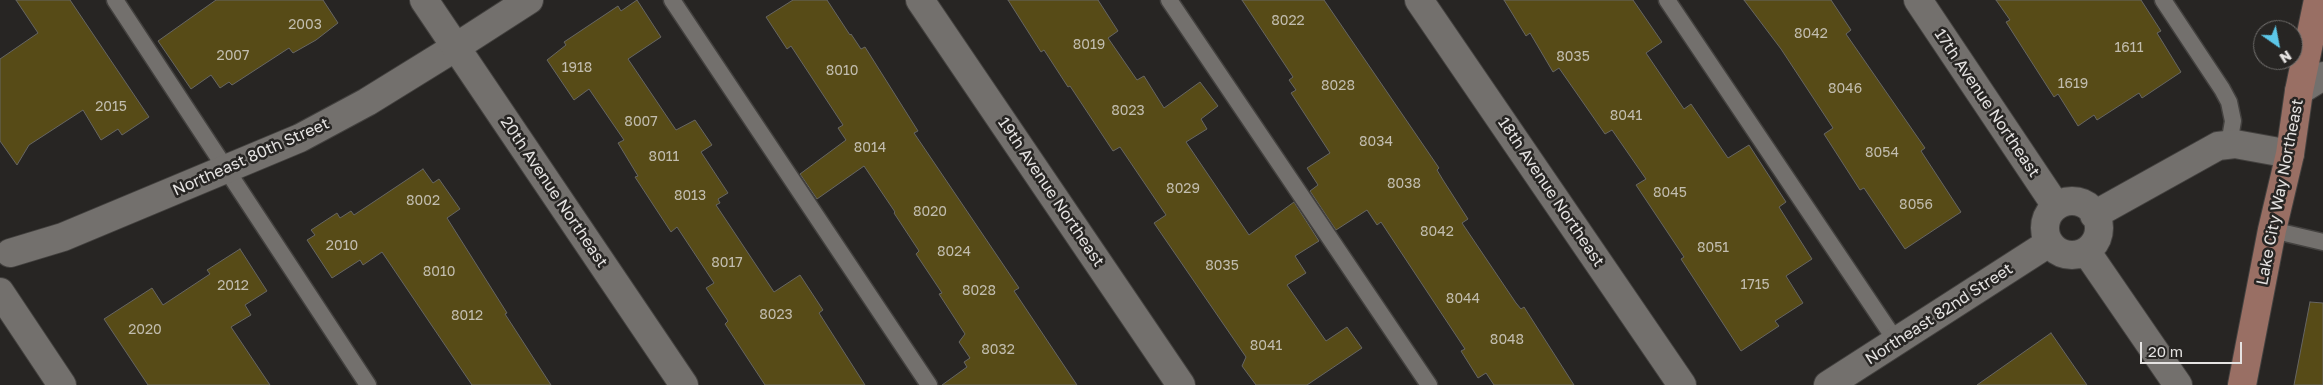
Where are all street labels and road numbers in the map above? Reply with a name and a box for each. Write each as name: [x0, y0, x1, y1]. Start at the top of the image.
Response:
street label: 17th Avenue Northeast: [1930, 25, 2044, 181]
street label: Lake City Way Northeast: [2253, 97, 2307, 287]
street label: 20th Avenue Northeast: [496, 113, 612, 271]
street label: Northeast 80th Street: [170, 114, 332, 200]
street label: 19th Avenue Northeast: [994, 114, 1108, 270]
street label: 18th Avenue Northeast: [1494, 114, 1608, 270]
street label: Northeast 82nd Street: [1862, 259, 2016, 369]

